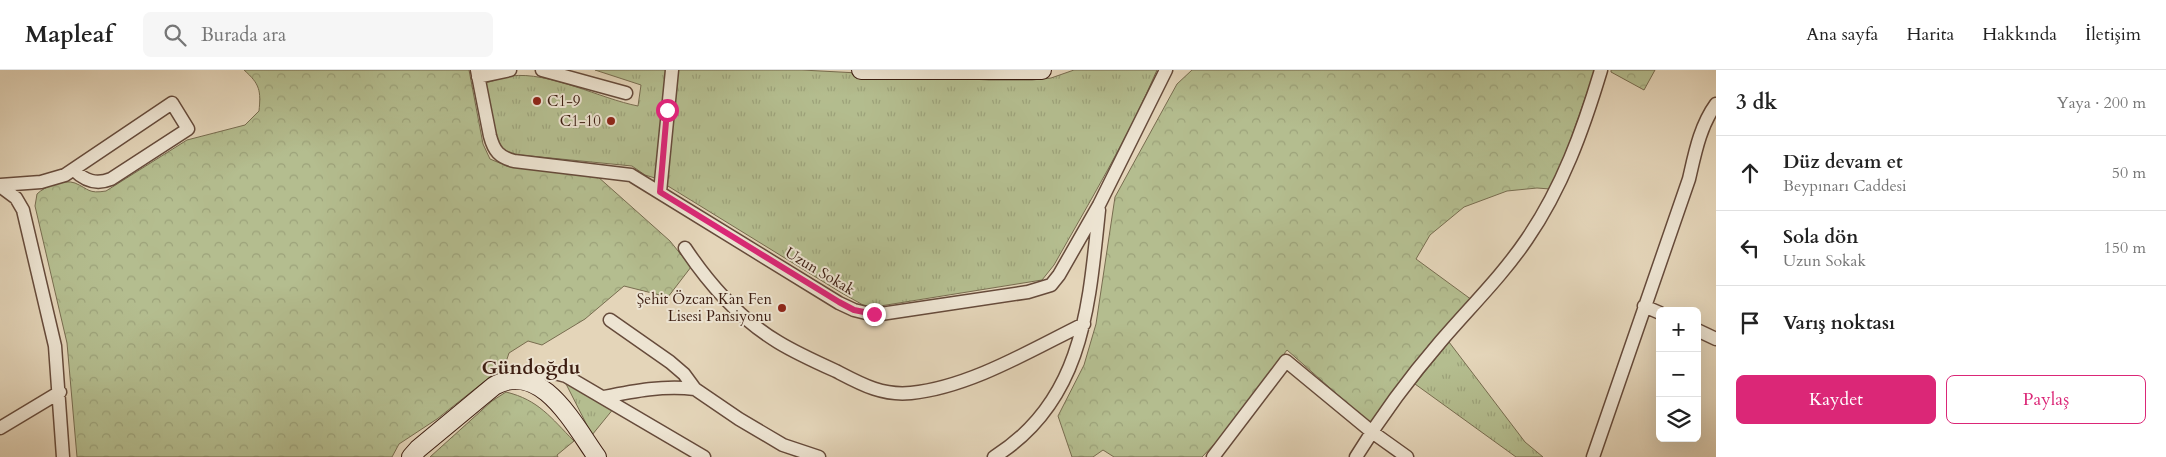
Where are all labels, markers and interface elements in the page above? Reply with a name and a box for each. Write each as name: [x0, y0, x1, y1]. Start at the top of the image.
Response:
search box: [143, 12, 493, 57]
text: Mapleaf: [25, 18, 113, 51]
icon: search: [161, 21, 189, 49]
text: Burada ara: [201, 22, 286, 48]
text: Ana sayfa: [1806, 22, 1878, 47]
text: Harita: [1906, 22, 1954, 47]
text: Hakkında: [1982, 22, 2057, 47]
text: İletişim: [2085, 22, 2141, 47]
text: 3 dk: [1736, 88, 1777, 117]
place label: C1-9: [547, 91, 581, 111]
text: Yaya · 200 m: [2057, 92, 2146, 114]
marker: C1-9: [531, 95, 543, 107]
route start: [656, 99, 679, 122]
place label: C1-10: [560, 111, 601, 131]
marker: C1-10: [605, 115, 617, 127]
text: Düz devam et: [1783, 149, 1903, 175]
icon: ahead: [1736, 159, 1764, 187]
text: 50 m: [2112, 162, 2146, 184]
text: Beypınarı Caddesi: [1783, 175, 1907, 197]
text: Sola dön: [1783, 224, 1858, 250]
icon: left: [1736, 234, 1764, 262]
text: 150 m: [2104, 237, 2146, 259]
street label: Uzun Sokak: [781, 242, 859, 300]
text: Uzun Sokak: [1783, 250, 1866, 272]
place label: Şehit Özcan Kan Fen Lisesi Pansiyonu: [637, 289, 772, 326]
marker: Şehit Özcan Kan Fen Lisesi Pansiyonu: [776, 302, 788, 314]
route end: [863, 303, 886, 326]
map controls: [1656, 307, 1701, 442]
button: +: [1656, 307, 1701, 352]
icon: arrive: [1736, 309, 1764, 337]
text: Varış noktası: [1783, 310, 1895, 336]
button: −: [1656, 352, 1701, 397]
district label: Gündoğdu: [482, 354, 581, 381]
button: Kaydet: [1736, 375, 1936, 424]
button: Paylaş: [1946, 375, 2146, 424]
button: layers: [1656, 397, 1701, 442]

